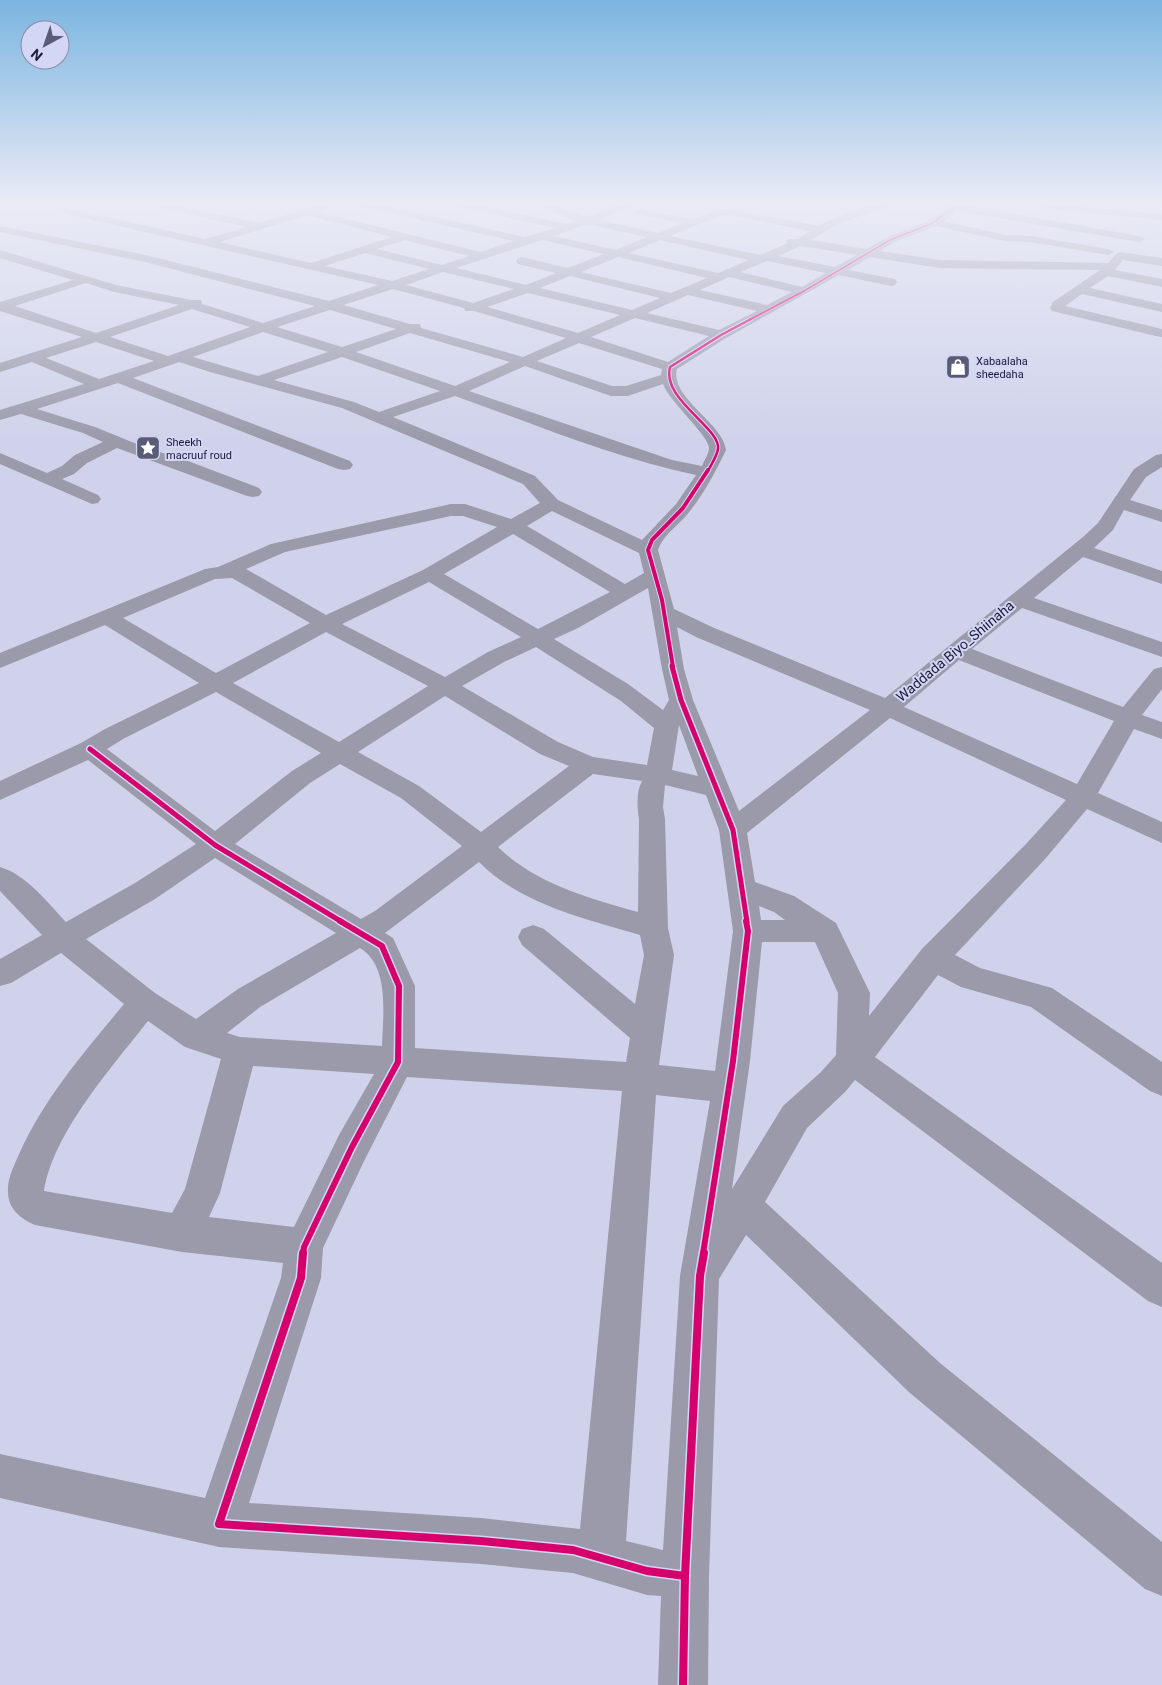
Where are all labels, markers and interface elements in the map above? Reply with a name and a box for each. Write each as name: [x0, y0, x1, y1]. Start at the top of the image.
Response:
north arrow: [20, 20, 70, 70]
text: N: [28, 46, 46, 64]
shop icon: Xabaalaha sheedaha: [945, 354, 971, 380]
place label: Xabaalaha sheedaha: [976, 355, 1028, 381]
place icon: Sheekh macruuf roud: [135, 435, 161, 461]
place label: Sheekh macruuf roud: [166, 436, 232, 462]
street label: Waddada Biyo_Shiinaha: [893, 597, 1017, 705]

